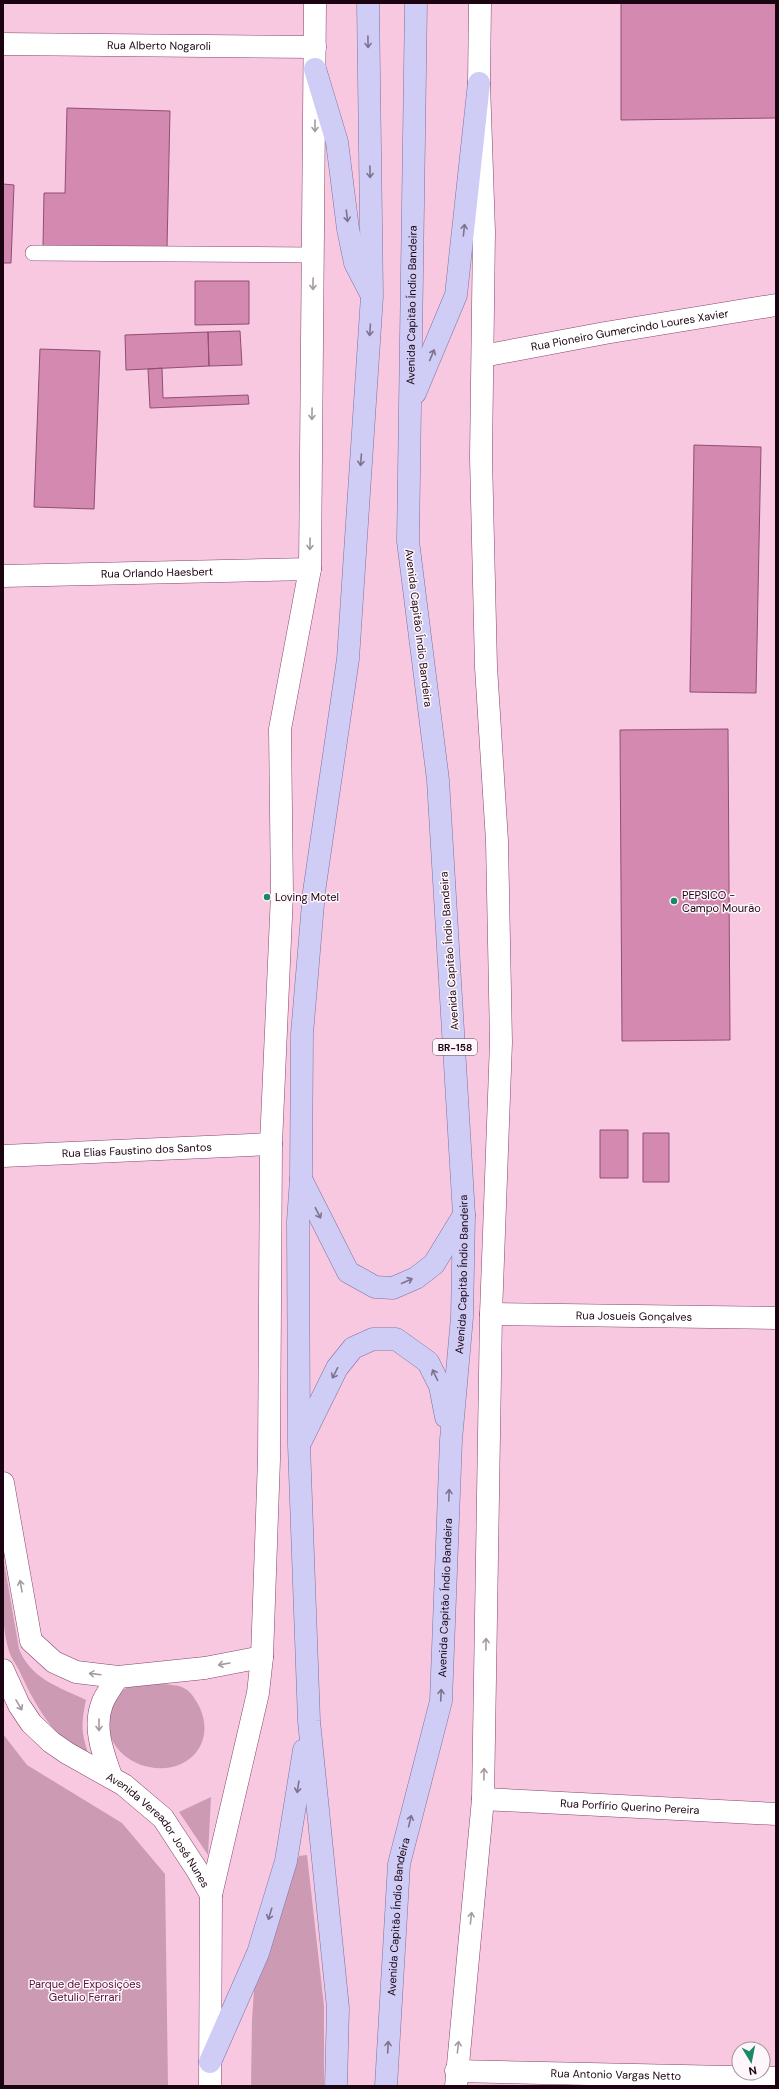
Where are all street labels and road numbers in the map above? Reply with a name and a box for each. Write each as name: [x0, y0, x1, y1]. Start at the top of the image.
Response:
street label: Rua Alberto Nogaroli: [107, 38, 211, 53]
street label: Avenida Capitão Índio Bandeira: [403, 225, 420, 385]
street label: Rua Pioneiro Gumercindo Loures Xavier: [530, 306, 729, 354]
street label: Avenida Capitão Índio Bandeira: [402, 548, 436, 708]
street label: Rua Orlando Haesbert: [101, 564, 213, 581]
street label: Avenida Capitão Índio Bandeira: [436, 871, 462, 1031]
road number: BR-158: [433, 1039, 477, 1055]
street label: Rua Elias Faustino dos Santos: [62, 1140, 212, 1160]
street label: Avenida Capitão Índio Bandeira: [452, 1194, 471, 1354]
street label: Rua Josueis Gonçalves: [576, 1308, 692, 1324]
street label: Avenida Capitão Índio Bandeira: [435, 1518, 455, 1678]
street label: Avenida Vereador José Nunes: [104, 1769, 212, 1890]
street label: Rua Porfírio Querino Pereira: [560, 1796, 700, 1817]
street label: Avenida Capitão Índio Bandeira: [384, 1836, 413, 1996]
street label: Rua Antonio Vargas Netto: [551, 2066, 681, 2083]

